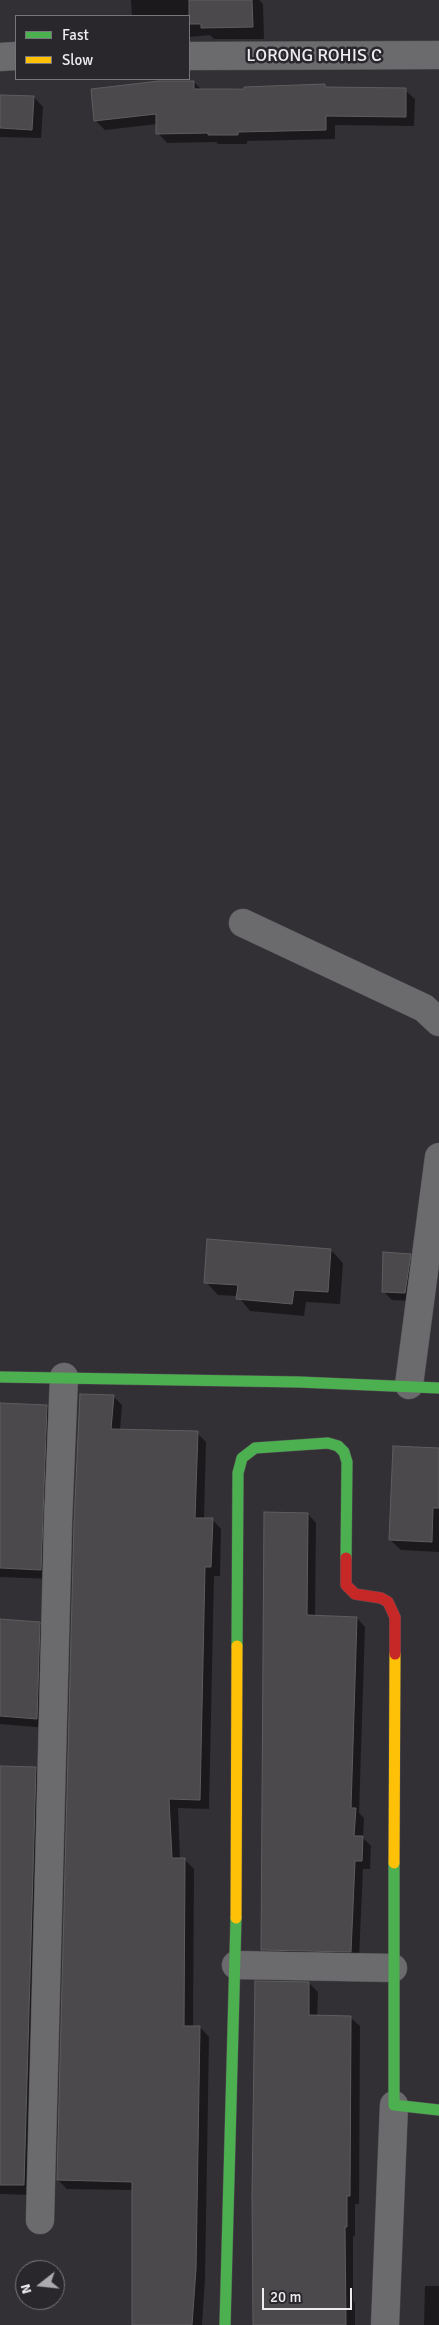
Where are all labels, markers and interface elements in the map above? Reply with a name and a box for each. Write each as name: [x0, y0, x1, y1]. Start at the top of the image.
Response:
legend: [15, 15, 190, 80]
text: Fast: [62, 26, 89, 44]
street label: LORONG ROHIS C: [246, 45, 382, 67]
text: Slow: [62, 51, 93, 69]
north arrow: [15, 2260, 65, 2310]
scale bar: [264, 2278, 354, 2310]
text: N: [17, 2282, 36, 2296]
text: 20 m: [270, 2288, 301, 2306]

